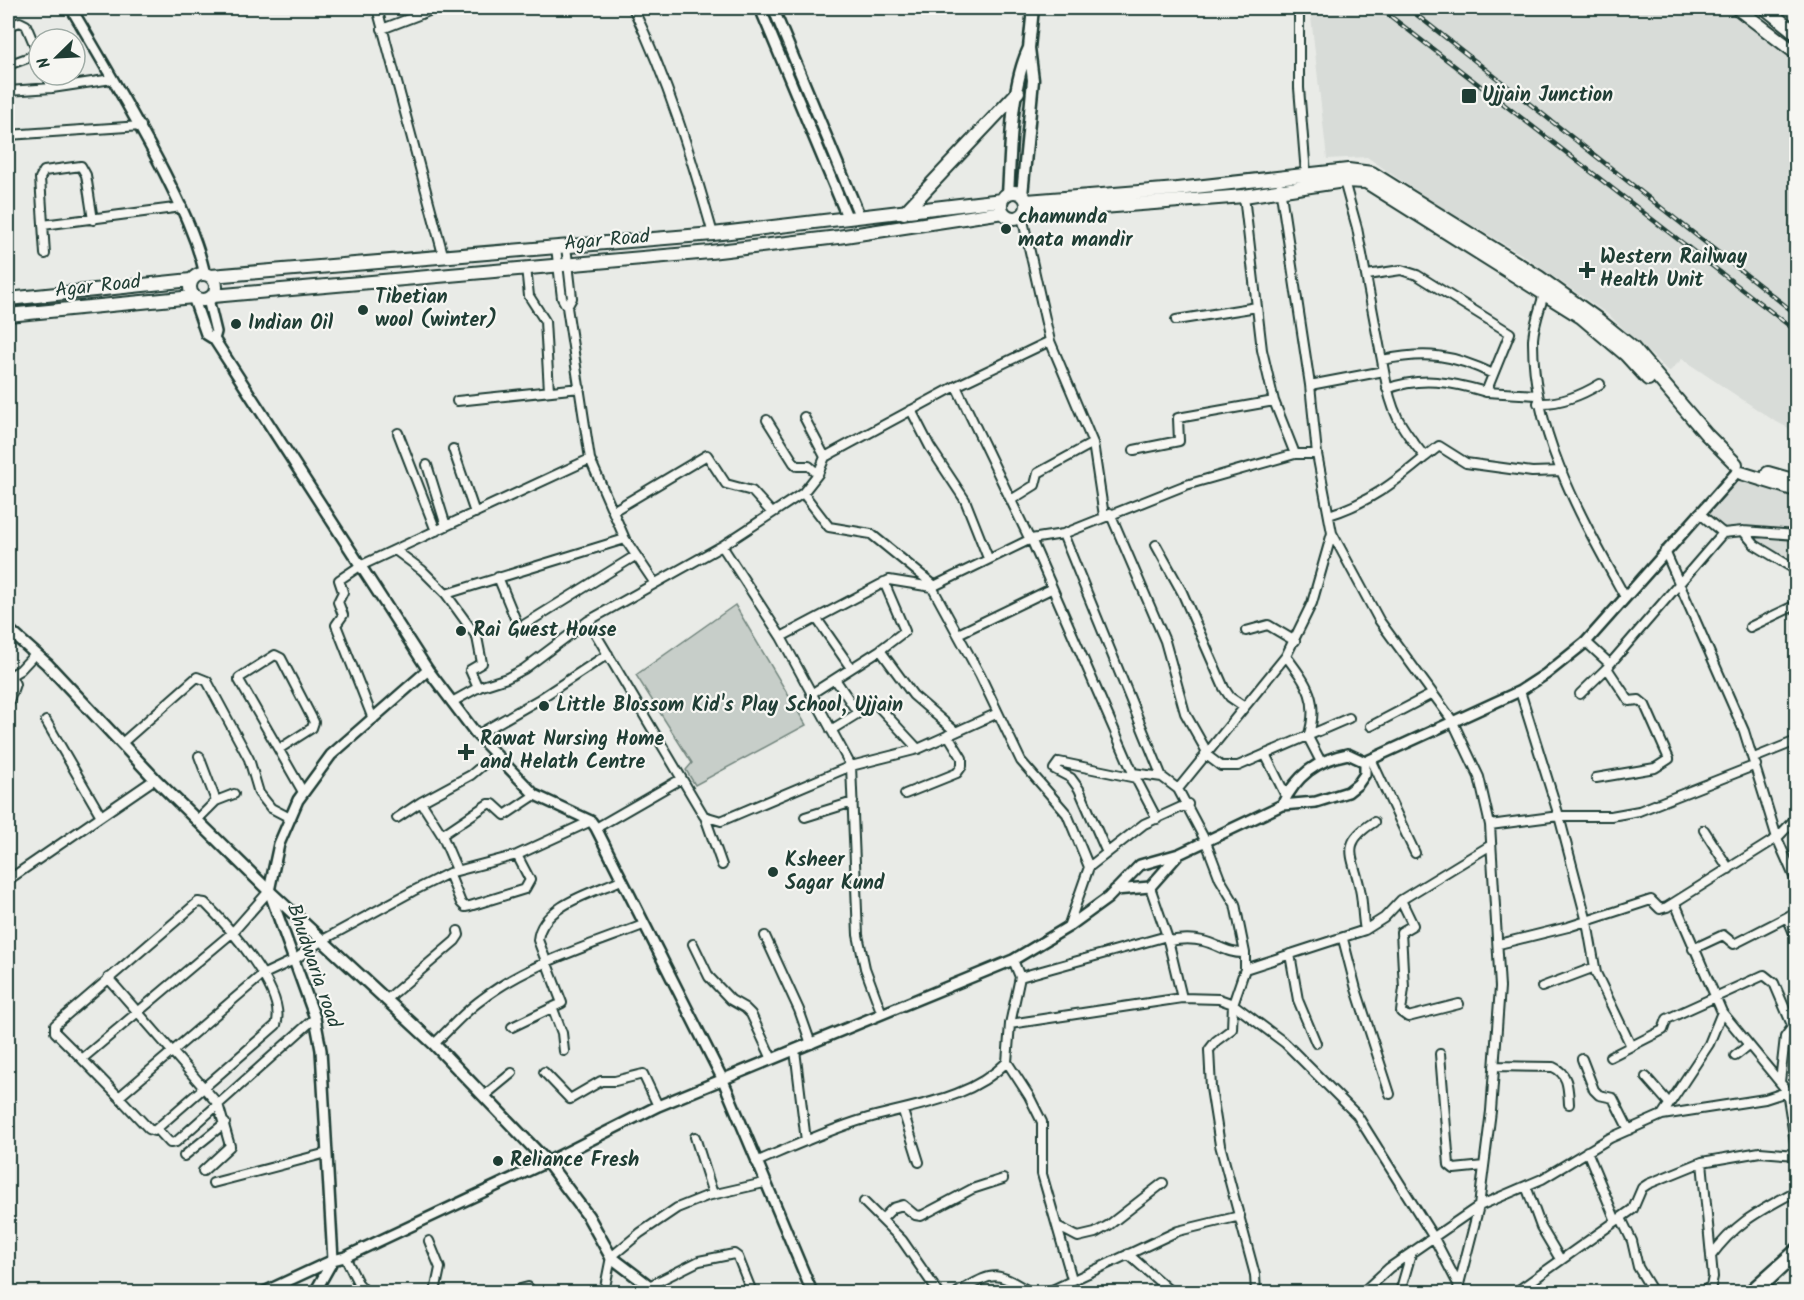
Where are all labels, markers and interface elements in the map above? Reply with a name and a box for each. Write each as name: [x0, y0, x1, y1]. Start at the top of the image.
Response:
north arrow: [27, 27, 87, 87]
text: N: [31, 53, 58, 72]
place label: Ujjain Junction: [1482, 80, 1613, 112]
marker: Ujjain Junction: [1460, 87, 1478, 105]
place label: chamunda mata mandir: [1018, 202, 1133, 257]
street label: Agar Road: [563, 221, 652, 261]
marker: chamunda mata mandir: [999, 222, 1013, 236]
place label: Western Railway Health Unit: [1600, 242, 1748, 297]
marker: Western Railway Health Unit: [1578, 261, 1596, 279]
street label: Agar Road: [54, 266, 143, 307]
place label: Tibetian wool (winter): [375, 282, 497, 337]
marker: Tibetian wool (winter): [356, 303, 370, 317]
place label: Indian Oil: [248, 308, 334, 340]
marker: Indian Oil: [229, 317, 243, 331]
place label: Rai Guest House: [473, 615, 617, 647]
marker: Rai Guest House: [454, 624, 468, 638]
place label: Little Blossom Kid's Play School, Ujjain: [556, 690, 903, 722]
marker: Little Blossom Kid's Play School, Ujjain: [537, 699, 551, 713]
place label: Rawat Nursing Home and Helath Centre: [480, 724, 664, 779]
marker: Rawat Nursing Home and Helath Centre: [457, 743, 475, 761]
place label: Ksheer Sagar Kund: [785, 845, 886, 900]
marker: Ksheer Sagar Kund: [766, 865, 780, 879]
street label: Bhudwaria road: [277, 899, 350, 1033]
place label: Reliance Fresh: [510, 1145, 639, 1177]
marker: Reliance Fresh: [491, 1154, 505, 1168]

